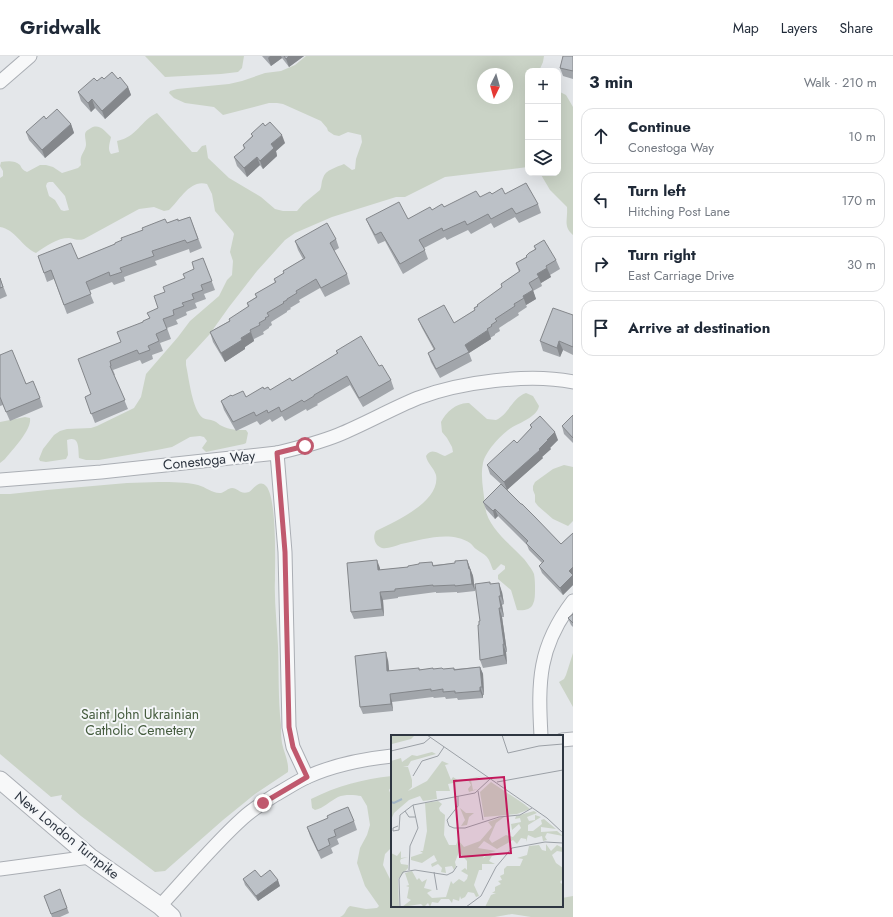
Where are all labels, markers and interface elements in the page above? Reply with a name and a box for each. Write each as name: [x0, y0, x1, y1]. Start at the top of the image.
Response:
text: Gridwalk: [20, 14, 101, 41]
text: Map: [733, 18, 759, 38]
text: Layers: [781, 18, 817, 38]
text: Share: [839, 18, 873, 38]
north arrow: [477, 68, 513, 104]
map controls: [525, 68, 561, 176]
button: +: [525, 68, 561, 104]
text: 3 min: [589, 70, 633, 94]
text: Walk · 210 m: [804, 73, 877, 92]
button: −: [525, 104, 561, 140]
text: Continue: [628, 116, 691, 138]
icon: ahead: [590, 125, 612, 147]
text: 10 m: [848, 127, 876, 146]
text: Conestoga Way: [628, 138, 714, 157]
button: layers: [525, 140, 561, 176]
text: Turn left: [628, 180, 686, 202]
icon: left: [590, 189, 612, 211]
text: 170 m: [841, 191, 876, 210]
text: Hitching Post Lane: [628, 202, 730, 221]
text: Turn right: [628, 244, 696, 266]
icon: right: [590, 253, 612, 275]
text: 30 m: [847, 255, 876, 274]
text: East Carriage Drive: [628, 266, 734, 285]
icon: arrive: [590, 317, 612, 339]
text: Arrive at destination: [628, 317, 770, 339]
route start: [296, 437, 314, 455]
street label: Conestoga Way: [162, 445, 257, 475]
park label: Saint John Ukrainian Catholic Cemetery: [81, 704, 199, 740]
inset map: [391, 735, 563, 907]
street label: New London Turnpike: [10, 786, 124, 884]
route end: [254, 794, 272, 812]

